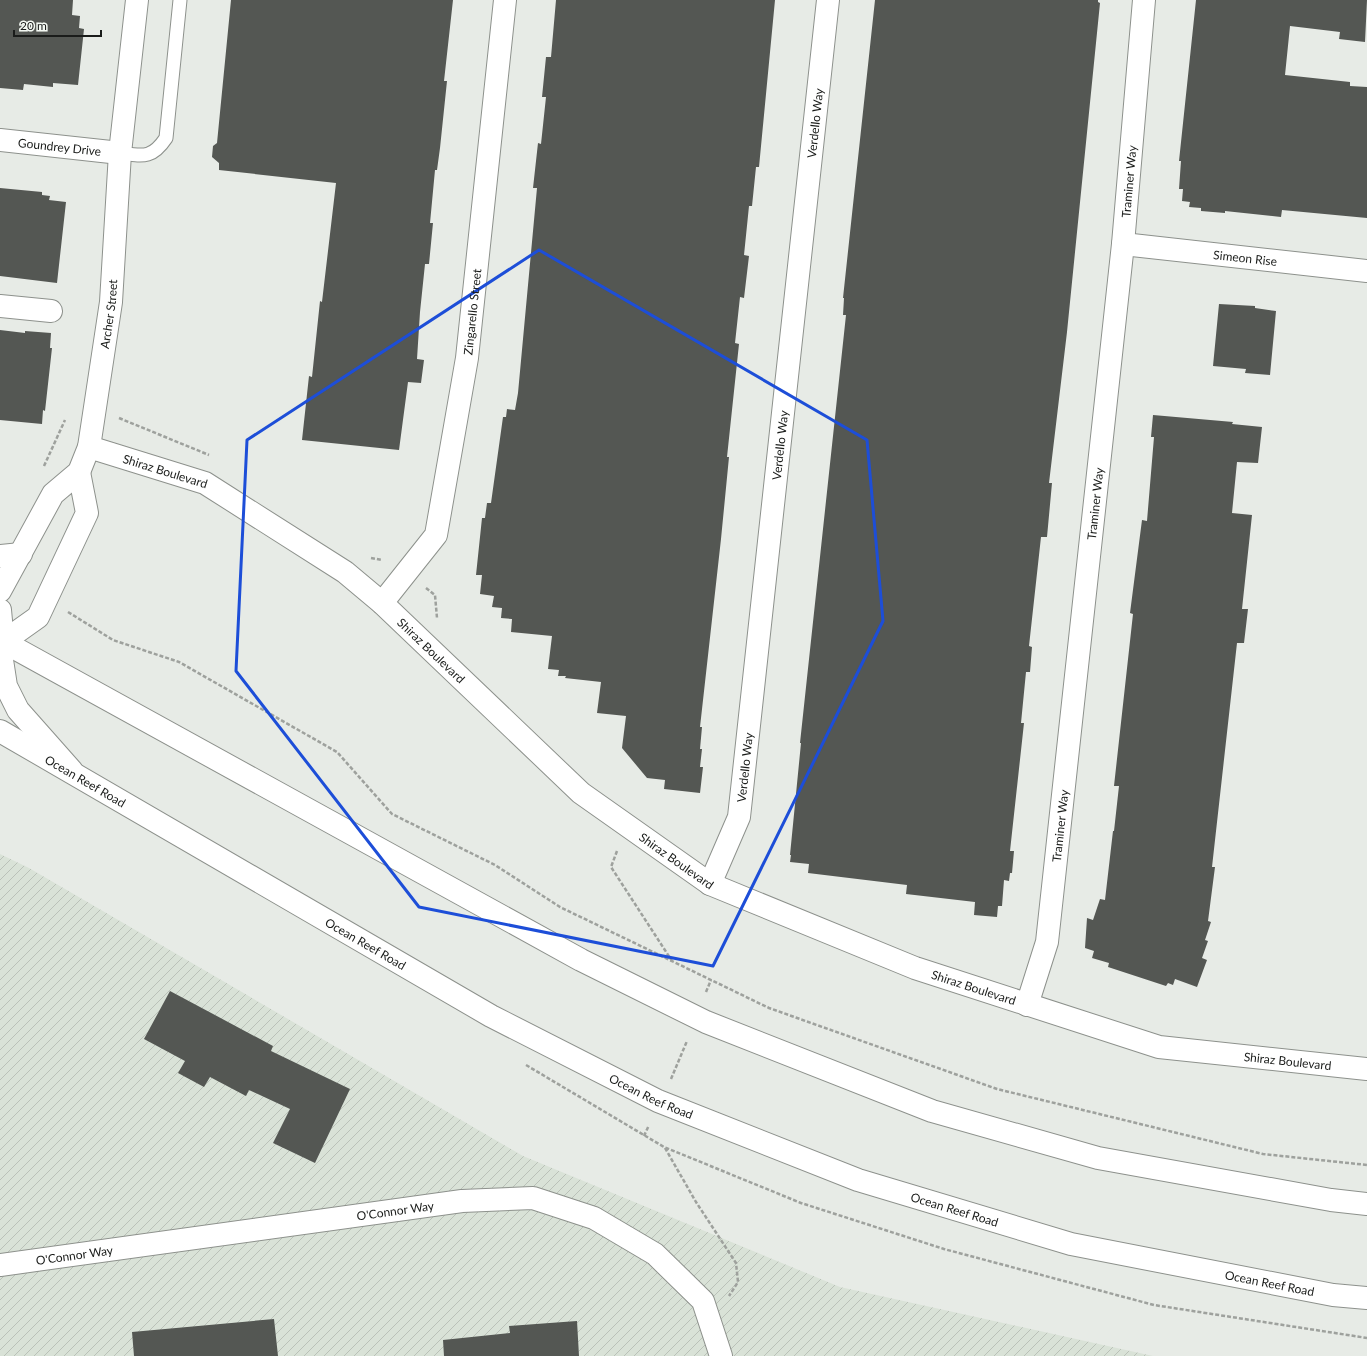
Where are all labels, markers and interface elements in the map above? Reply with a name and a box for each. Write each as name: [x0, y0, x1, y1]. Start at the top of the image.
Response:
scale bar: [14, 12, 101, 38]
text: 20 m: [20, 18, 47, 33]
street label: Verdello Way: [803, 87, 826, 159]
street label: Goundrey Drive: [17, 135, 102, 158]
street label: Traminer Way: [1118, 144, 1139, 218]
street label: Simeon Rise: [1213, 247, 1278, 269]
street label: Zingarello Street: [460, 267, 484, 356]
street label: Archer Street: [97, 278, 120, 350]
street label: Verdello Way: [768, 409, 791, 481]
street label: Shiraz Boulevard: [121, 451, 210, 491]
street label: Traminer Way: [1083, 466, 1106, 541]
street label: Shiraz Boulevard: [394, 614, 468, 686]
street label: Verdello Way: [733, 731, 756, 803]
street label: Ocean Reef Road: [43, 751, 129, 810]
street label: Traminer Way: [1048, 788, 1071, 863]
street label: Shiraz Boulevard: [637, 829, 717, 892]
street label: Ocean Reef Road: [323, 914, 409, 973]
street label: Shiraz Boulevard: [930, 966, 1018, 1008]
street label: Shiraz Boulevard: [1243, 1049, 1332, 1073]
street label: Ocean Reef Road: [607, 1070, 695, 1122]
street label: Ocean Reef Road: [909, 1189, 1000, 1229]
street label: O'Connor Way: [356, 1197, 436, 1223]
street label: O'Connor Way: [35, 1242, 115, 1267]
street label: Ocean Reef Road: [1224, 1267, 1316, 1299]

